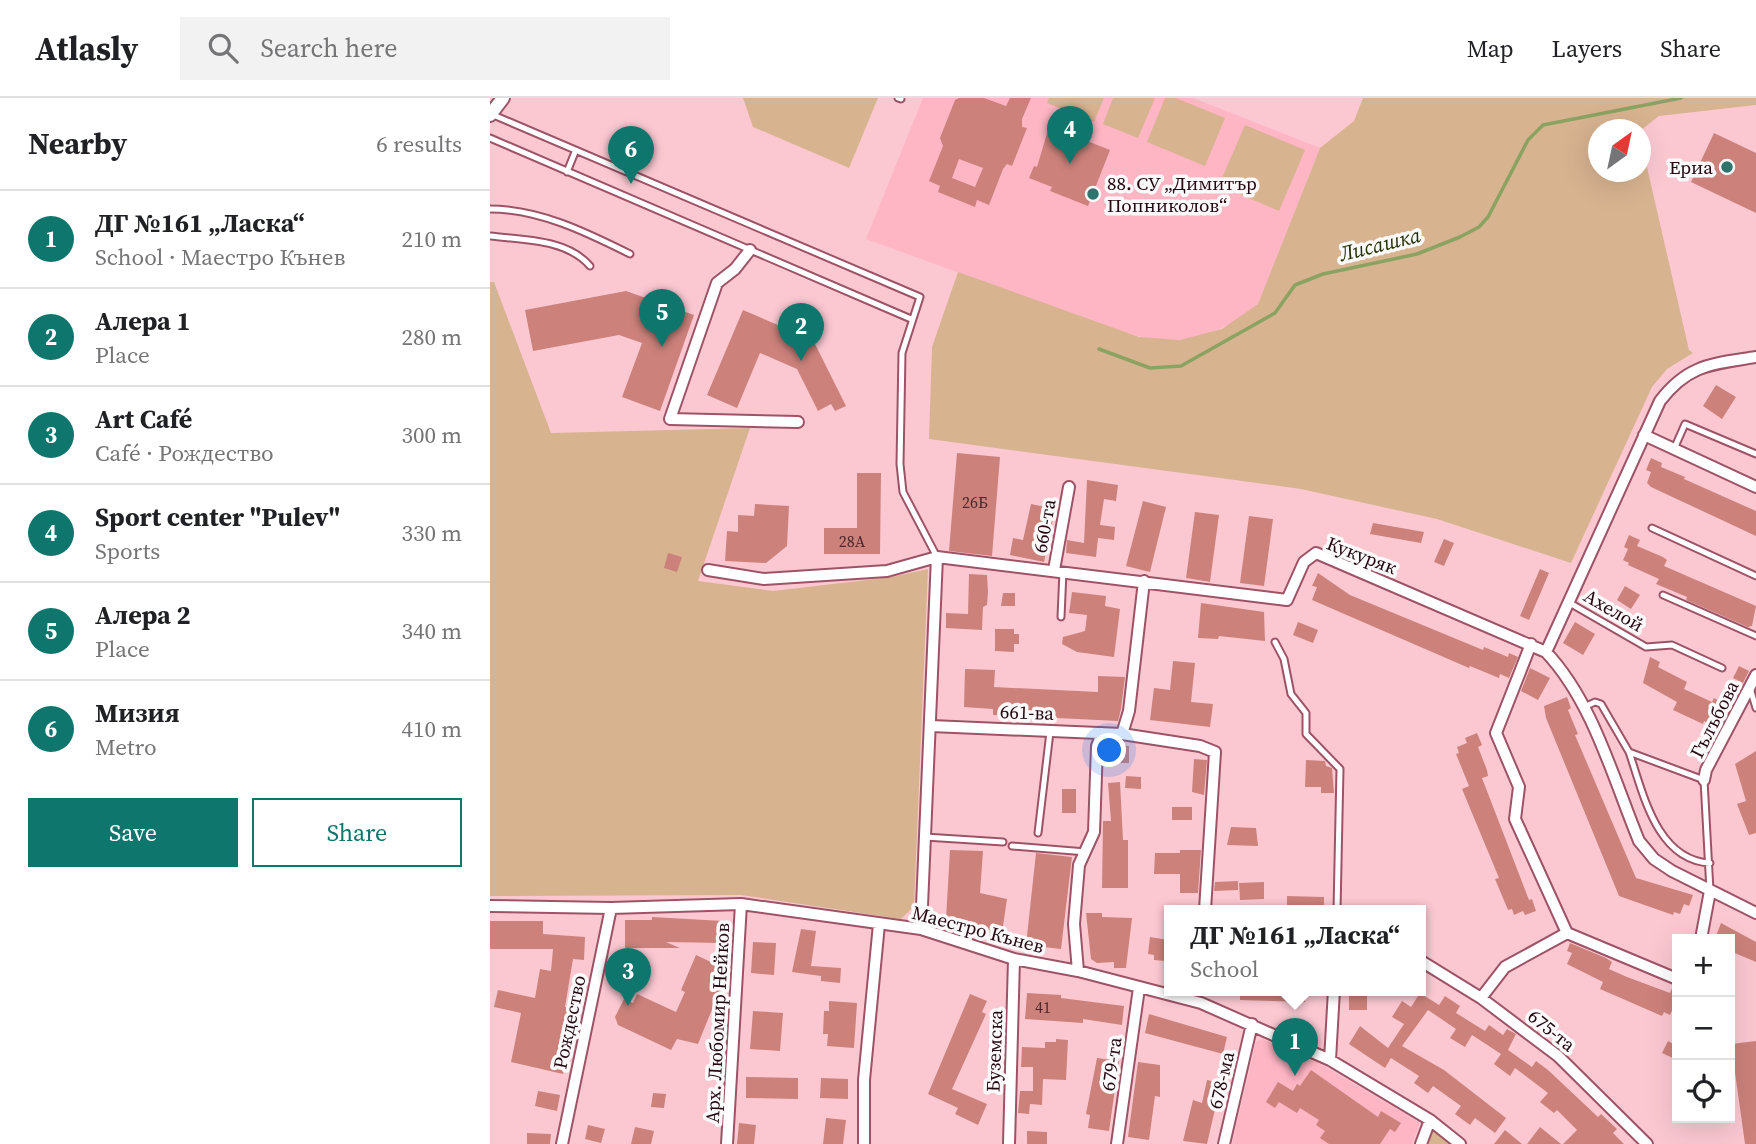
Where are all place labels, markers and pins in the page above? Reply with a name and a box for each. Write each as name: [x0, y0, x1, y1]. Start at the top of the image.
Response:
pin: 4: [1047, 106, 1093, 164]
pin: 6: [608, 126, 654, 184]
place label: Ериа: [1669, 154, 1713, 180]
marker: Ериа: [1719, 159, 1735, 175]
place label: 88. СУ „Димитър Попниколов“: [1107, 170, 1257, 218]
marker: 88. СУ „Димитър Попниколов“: [1085, 186, 1101, 202]
pin: 5: [639, 289, 685, 347]
pin: 2: [778, 303, 824, 361]
pin: 3: [605, 948, 651, 1006]
pin: 1: [1272, 1018, 1318, 1076]

